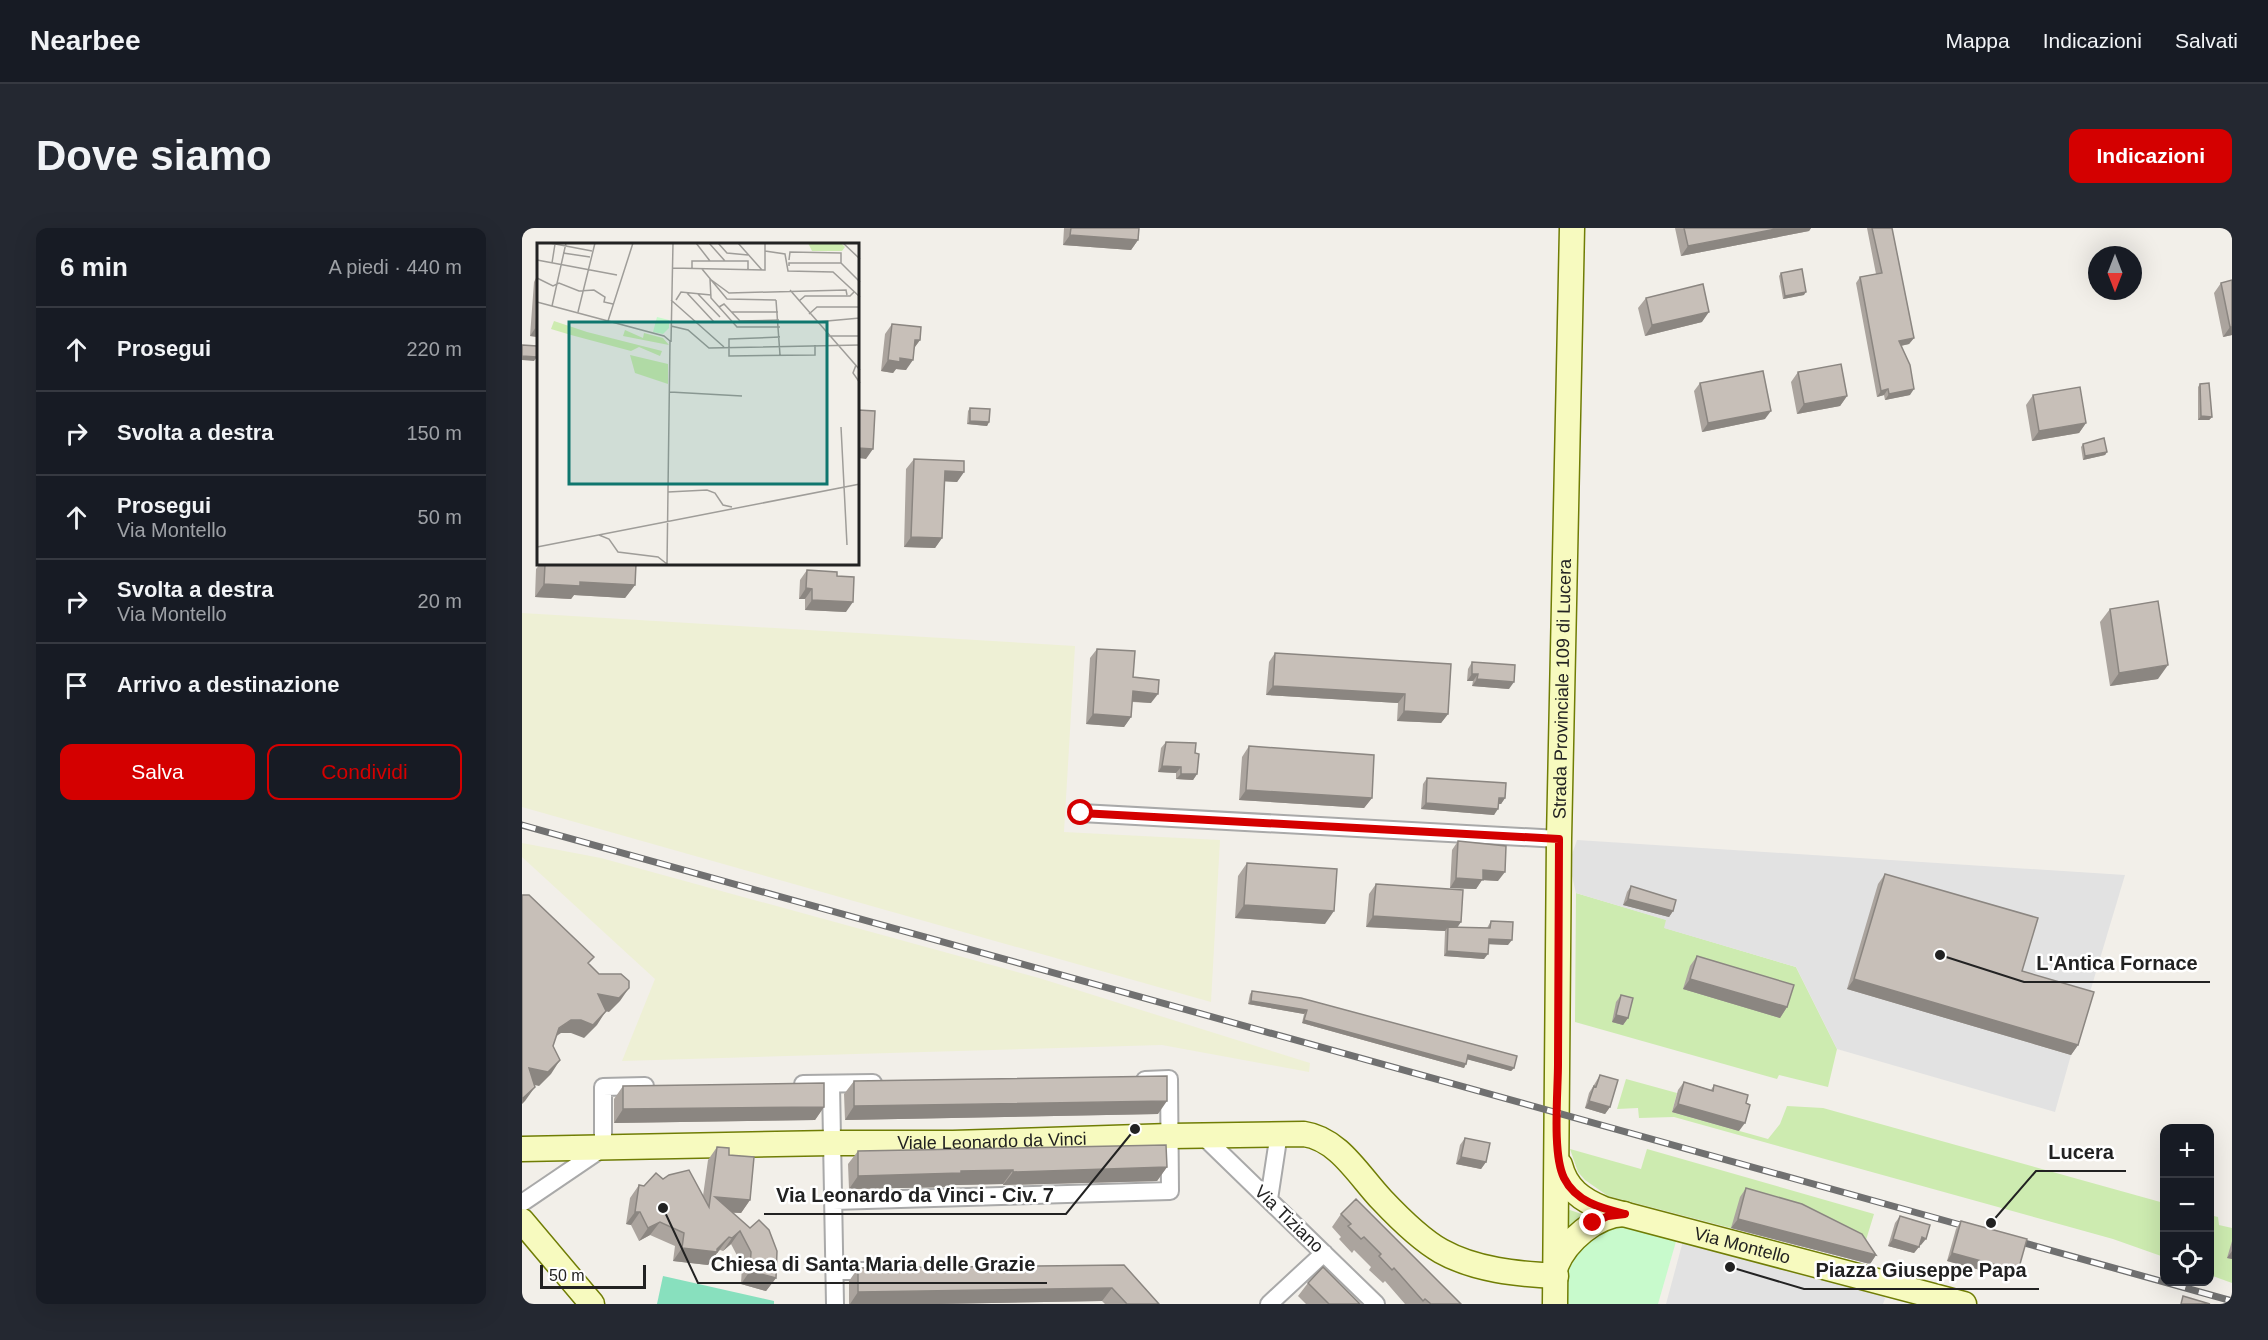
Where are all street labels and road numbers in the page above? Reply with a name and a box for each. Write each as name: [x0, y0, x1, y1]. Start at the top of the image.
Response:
street label: Strada Provinciale 109 di Lucera: [1549, 558, 1575, 819]
street label: Viale Leonardo da Vinci: [897, 1129, 1087, 1153]
street label: Via Tiziano: [1250, 1181, 1328, 1257]
street label: Via Montello: [1692, 1223, 1793, 1268]

